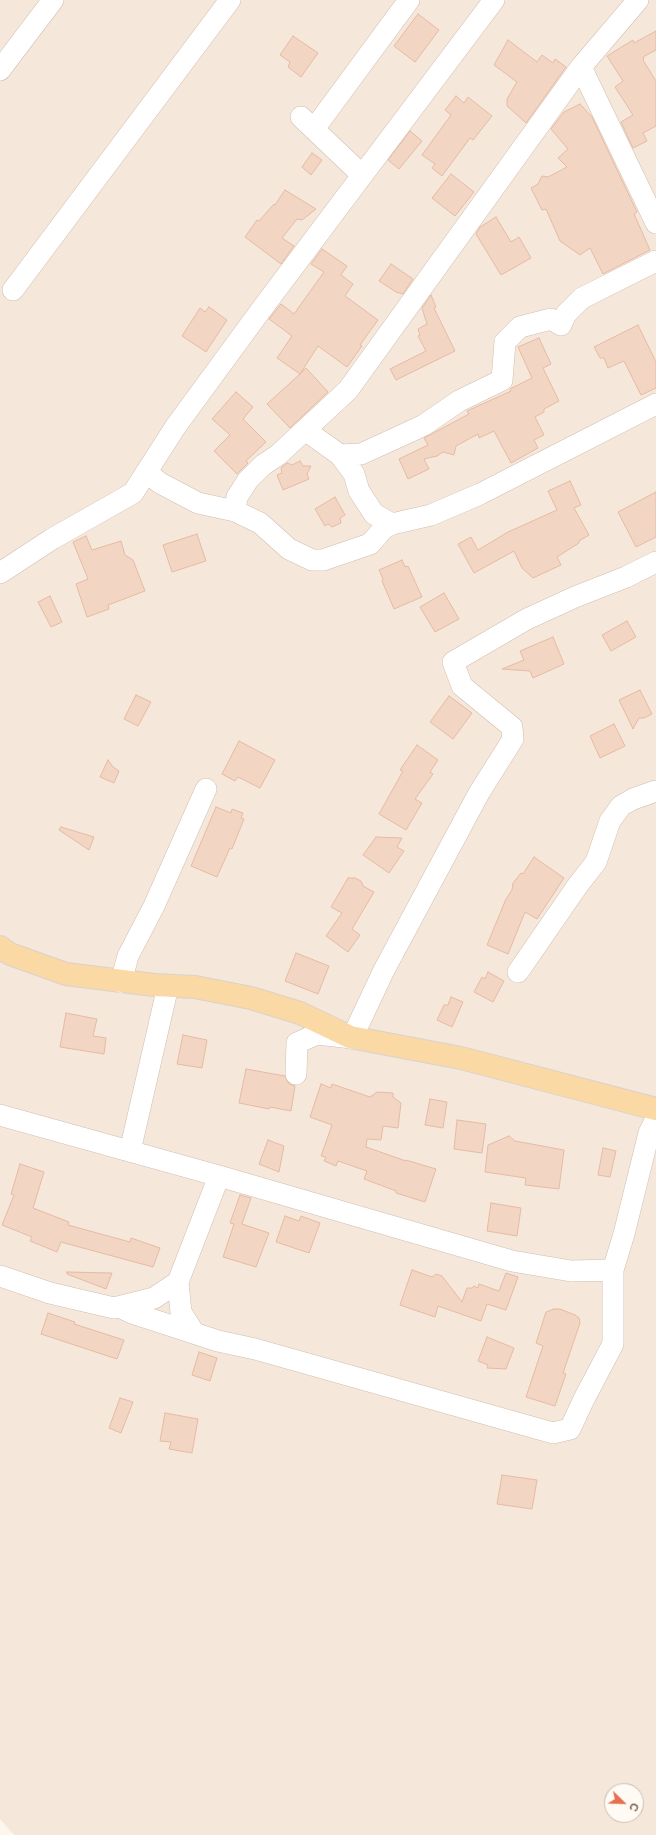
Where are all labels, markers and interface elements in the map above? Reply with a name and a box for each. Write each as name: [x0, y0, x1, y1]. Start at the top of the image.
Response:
north arrow: [604, 1783, 644, 1823]
text: С: [627, 1801, 642, 1814]

